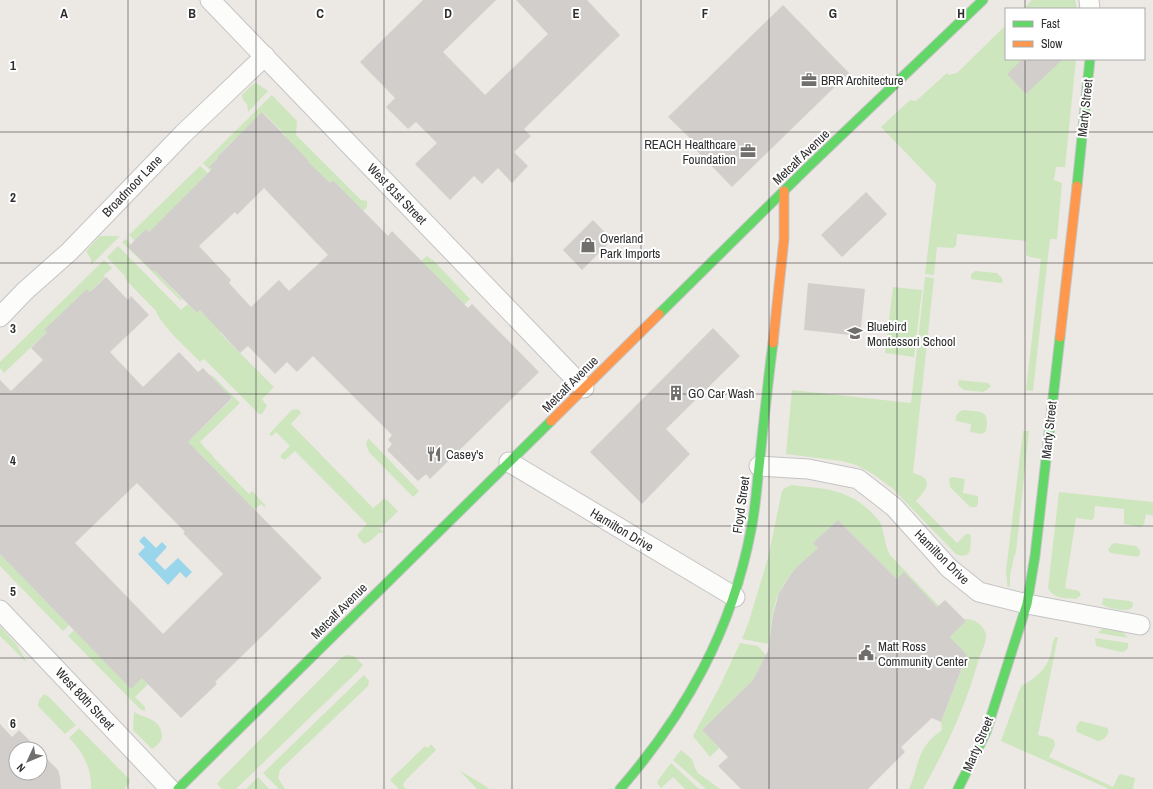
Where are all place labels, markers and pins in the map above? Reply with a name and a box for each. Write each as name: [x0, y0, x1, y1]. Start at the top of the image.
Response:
office icon: BRR Architecture: [800, 71, 818, 89]
place label: BRR Architecture: [821, 72, 903, 89]
place label: REACH Healthcare Foundation: [644, 136, 736, 168]
office icon: REACH Healthcare Foundation: [739, 142, 757, 160]
place label: Overland Park Imports: [600, 230, 660, 262]
shop icon: Overland Park Imports: [579, 236, 597, 254]
place label: Bluebird Montessori School: [867, 318, 955, 350]
school or university icon: Bluebird Montessori School: [846, 324, 864, 342]
building icon: GO Car Wash: [667, 384, 685, 402]
place label: GO Car Wash: [688, 385, 755, 402]
restaurant icon: Casey's: [425, 445, 443, 463]
place label: Casey's: [446, 446, 484, 463]
place label: Matt Ross Community Center: [878, 638, 968, 670]
public building icon: Matt Ross Community Center: [857, 644, 875, 662]

